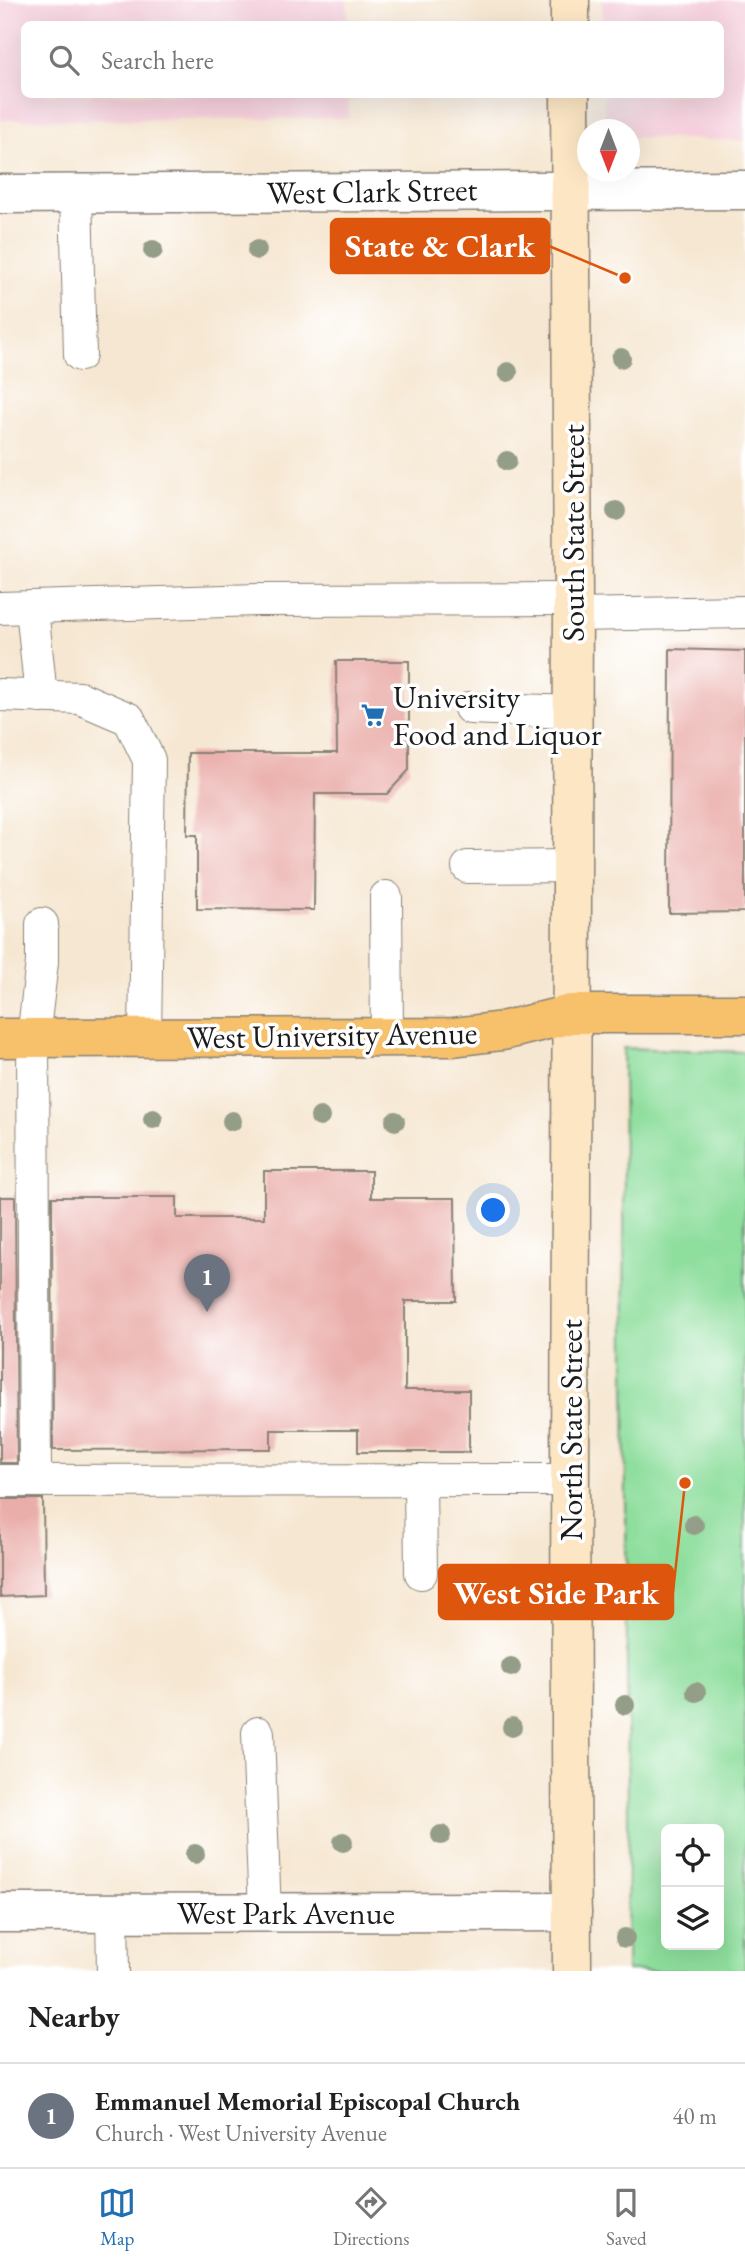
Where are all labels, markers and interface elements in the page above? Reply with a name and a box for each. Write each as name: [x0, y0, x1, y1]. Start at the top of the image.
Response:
search box: [21, 21, 724, 98]
icon: search: [45, 41, 83, 79]
text: Search here: [101, 43, 214, 77]
north arrow: [577, 119, 640, 182]
street label: West Clark Street: [266, 168, 478, 214]
callout: State & Clark: [331, 219, 549, 273]
text: State & Clark: [345, 224, 536, 267]
street label: South State Street: [552, 424, 594, 642]
place label: University Food and Liquor: [393, 676, 602, 755]
supermarket icon: University Food and Liquor: [359, 701, 387, 729]
street label: West University Avenue: [186, 1011, 478, 1059]
your location: [476, 1193, 510, 1227]
pin: 1: [184, 1254, 230, 1312]
street label: North State Street: [550, 1319, 592, 1541]
callout: West Side Park: [439, 1565, 673, 1619]
text: West Side Park: [453, 1571, 660, 1614]
map controls: [661, 1824, 724, 1950]
button: locate: [661, 1824, 724, 1887]
button: layers: [661, 1887, 724, 1950]
street label: West Park Avenue: [177, 1892, 395, 1934]
text: Nearby: [28, 1997, 120, 2036]
text: Emmanuel Memorial Episcopal Church: [95, 2084, 520, 2118]
text: 1: [45, 2101, 57, 2131]
text: 40 m: [672, 2101, 717, 2131]
text: Church · West University Avenue: [95, 2118, 387, 2148]
tab: Map: [98, 2184, 136, 2251]
tab: Directions: [333, 2184, 409, 2251]
tab: Saved: [606, 2184, 647, 2251]

